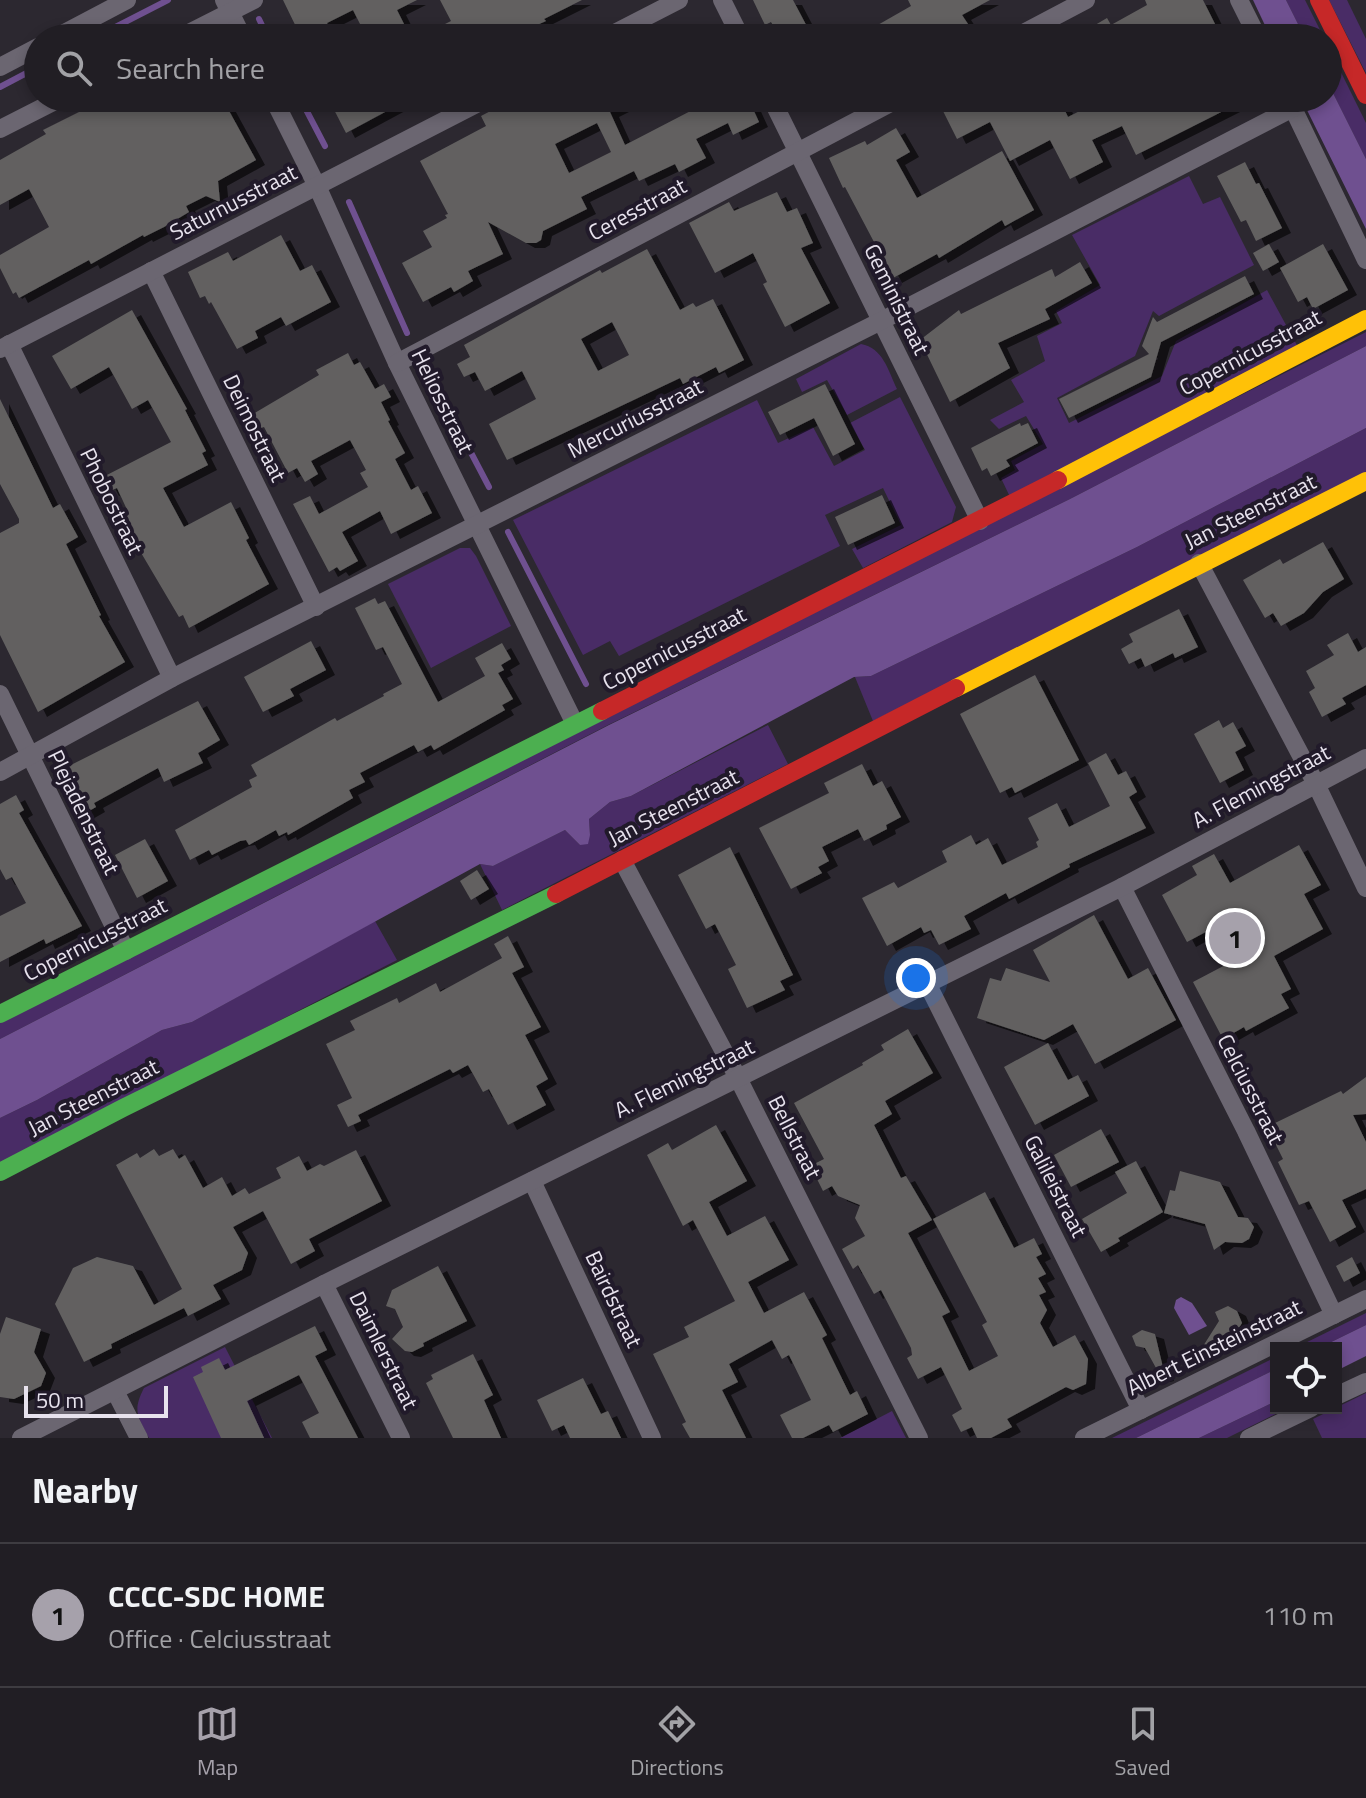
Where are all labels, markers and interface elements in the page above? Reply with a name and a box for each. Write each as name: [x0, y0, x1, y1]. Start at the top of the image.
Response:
search box: [24, 24, 1342, 112]
text: Search here: [116, 45, 265, 91]
icon: search: [52, 46, 96, 90]
street label: Saturnusstraat: [163, 155, 303, 249]
street label: Ceresstraat: [582, 169, 692, 249]
street label: Geministraat: [855, 238, 939, 361]
street label: Copernicusstraat: [1173, 300, 1328, 404]
street label: Heliosstraat: [403, 343, 483, 459]
street label: Deimostraat: [214, 369, 296, 488]
street label: Mercuriusstraat: [561, 369, 709, 467]
street label: Phobostraat: [72, 442, 153, 560]
street label: Jan Steenstraat: [1178, 464, 1322, 558]
street label: Copernicusstraat: [596, 597, 752, 699]
street label: A. Flemingstraat: [1186, 735, 1336, 837]
street label: Plejadenstraat: [39, 744, 129, 880]
street label: Jan Steenstraat: [602, 759, 745, 855]
street label: Copernicusstraat: [17, 888, 173, 990]
pin: 1: [1209, 908, 1261, 968]
your location: [896, 958, 936, 998]
street label: Celciusstraat: [1209, 1028, 1293, 1150]
street label: A. Flemingstraat: [608, 1029, 760, 1127]
street label: Jan Steenstraat: [22, 1049, 165, 1145]
street label: Bellstraat: [759, 1089, 831, 1185]
street label: Galileistraat: [1016, 1129, 1096, 1243]
street label: Bairdstraat: [577, 1245, 651, 1353]
street label: Daimlerstraat: [341, 1285, 427, 1415]
street label: Albert Einsteinstraat: [1121, 1290, 1307, 1404]
map controls: [1270, 1342, 1342, 1414]
button: locate: [1270, 1342, 1342, 1414]
scale bar: [24, 1382, 168, 1418]
text: 50 m: [36, 1383, 84, 1417]
text: Nearby: [32, 1464, 138, 1516]
text: CCCC-SDC HOME: [108, 1573, 325, 1619]
text: 1: [51, 1596, 65, 1635]
text: 110 m: [1263, 1596, 1334, 1635]
text: Office · Celciusstraat: [108, 1619, 331, 1658]
tab: Map: [195, 1702, 239, 1784]
tab: Directions: [630, 1702, 724, 1784]
tab: Saved: [1115, 1702, 1171, 1784]

